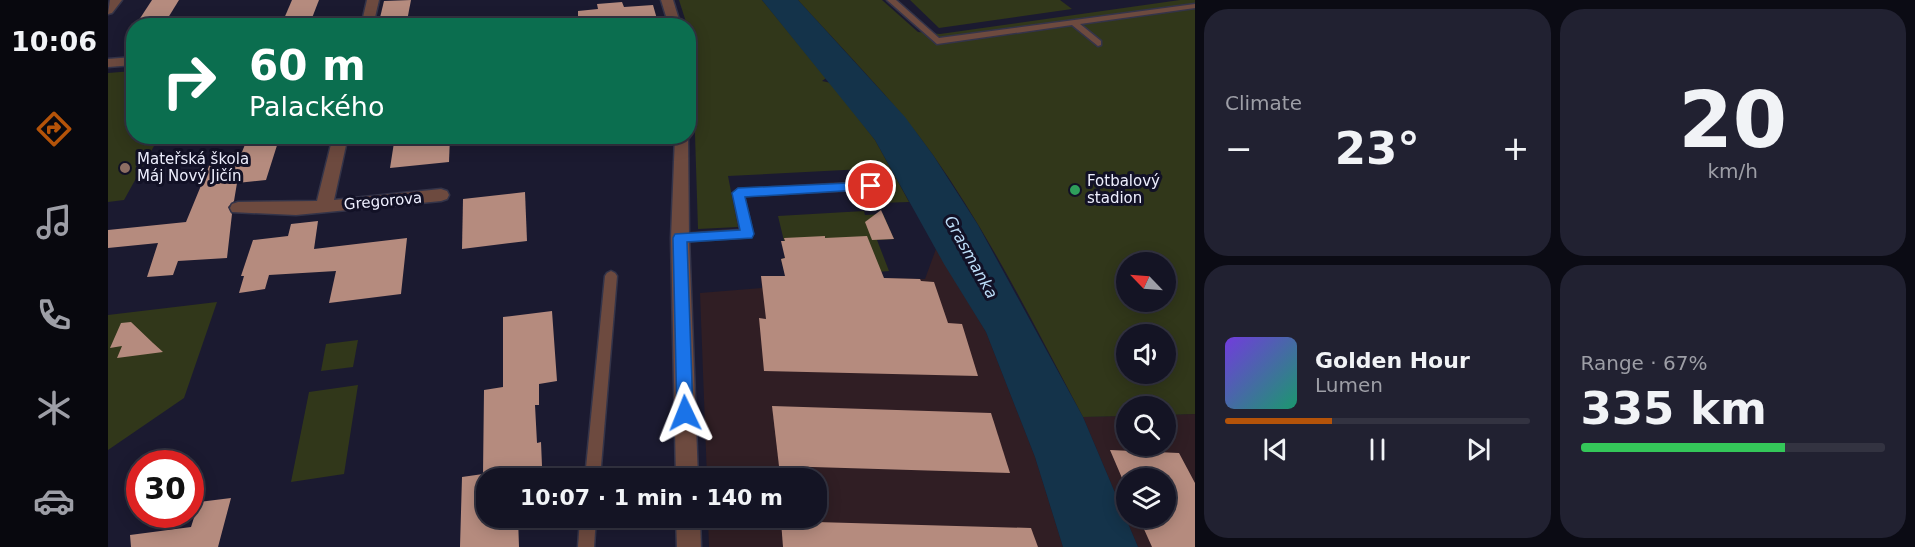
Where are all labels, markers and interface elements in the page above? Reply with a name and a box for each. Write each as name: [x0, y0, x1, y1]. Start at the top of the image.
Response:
text: 10:06: [11, 26, 97, 57]
text: 60 m: [249, 41, 366, 90]
icon: right: [150, 42, 228, 120]
text: 20: [1678, 75, 1787, 165]
text: Palackého: [249, 91, 384, 122]
text: Climate: [1225, 91, 1302, 115]
icon: directions: [33, 108, 75, 150]
text: 23°: [1335, 122, 1420, 175]
text: −: [1225, 129, 1253, 168]
text: +: [1502, 129, 1530, 168]
place label: Mateřská škola Máj Nový Jičín: [137, 150, 249, 185]
text: km/h: [1708, 159, 1758, 183]
pin: [845, 160, 896, 211]
marker: Mateřská škola Máj Nový Jičín: [118, 161, 132, 175]
icon: arrive: [854, 169, 887, 202]
place label: Fotbalový stadion: [1087, 172, 1160, 207]
marker: Fotbalový stadion: [1068, 183, 1082, 197]
street label: Gregorova: [343, 189, 423, 213]
icon: music: [33, 201, 75, 243]
water label: Grasmanka: [940, 212, 1002, 302]
north arrow: [1116, 252, 1176, 312]
map controls: [1116, 252, 1176, 528]
icon: phone: [33, 294, 75, 336]
button: sound: [1116, 324, 1176, 384]
text: Golden Hour: [1315, 348, 1470, 373]
text: Range · 67%: [1581, 351, 1707, 375]
text: Lumen: [1315, 373, 1383, 397]
position arrow: [653, 381, 717, 445]
text: 335 km: [1581, 382, 1767, 435]
icon: climate: [33, 387, 75, 429]
button: search: [1116, 396, 1176, 456]
icon: previous: [1259, 433, 1292, 466]
icon: pause: [1361, 433, 1394, 466]
icon: next: [1462, 433, 1495, 466]
speed limit sign: 30: [126, 450, 204, 528]
button: layers: [1116, 468, 1176, 528]
icon: car: [33, 480, 75, 522]
text: 10:07 · 1 min · 140 m: [520, 485, 783, 510]

